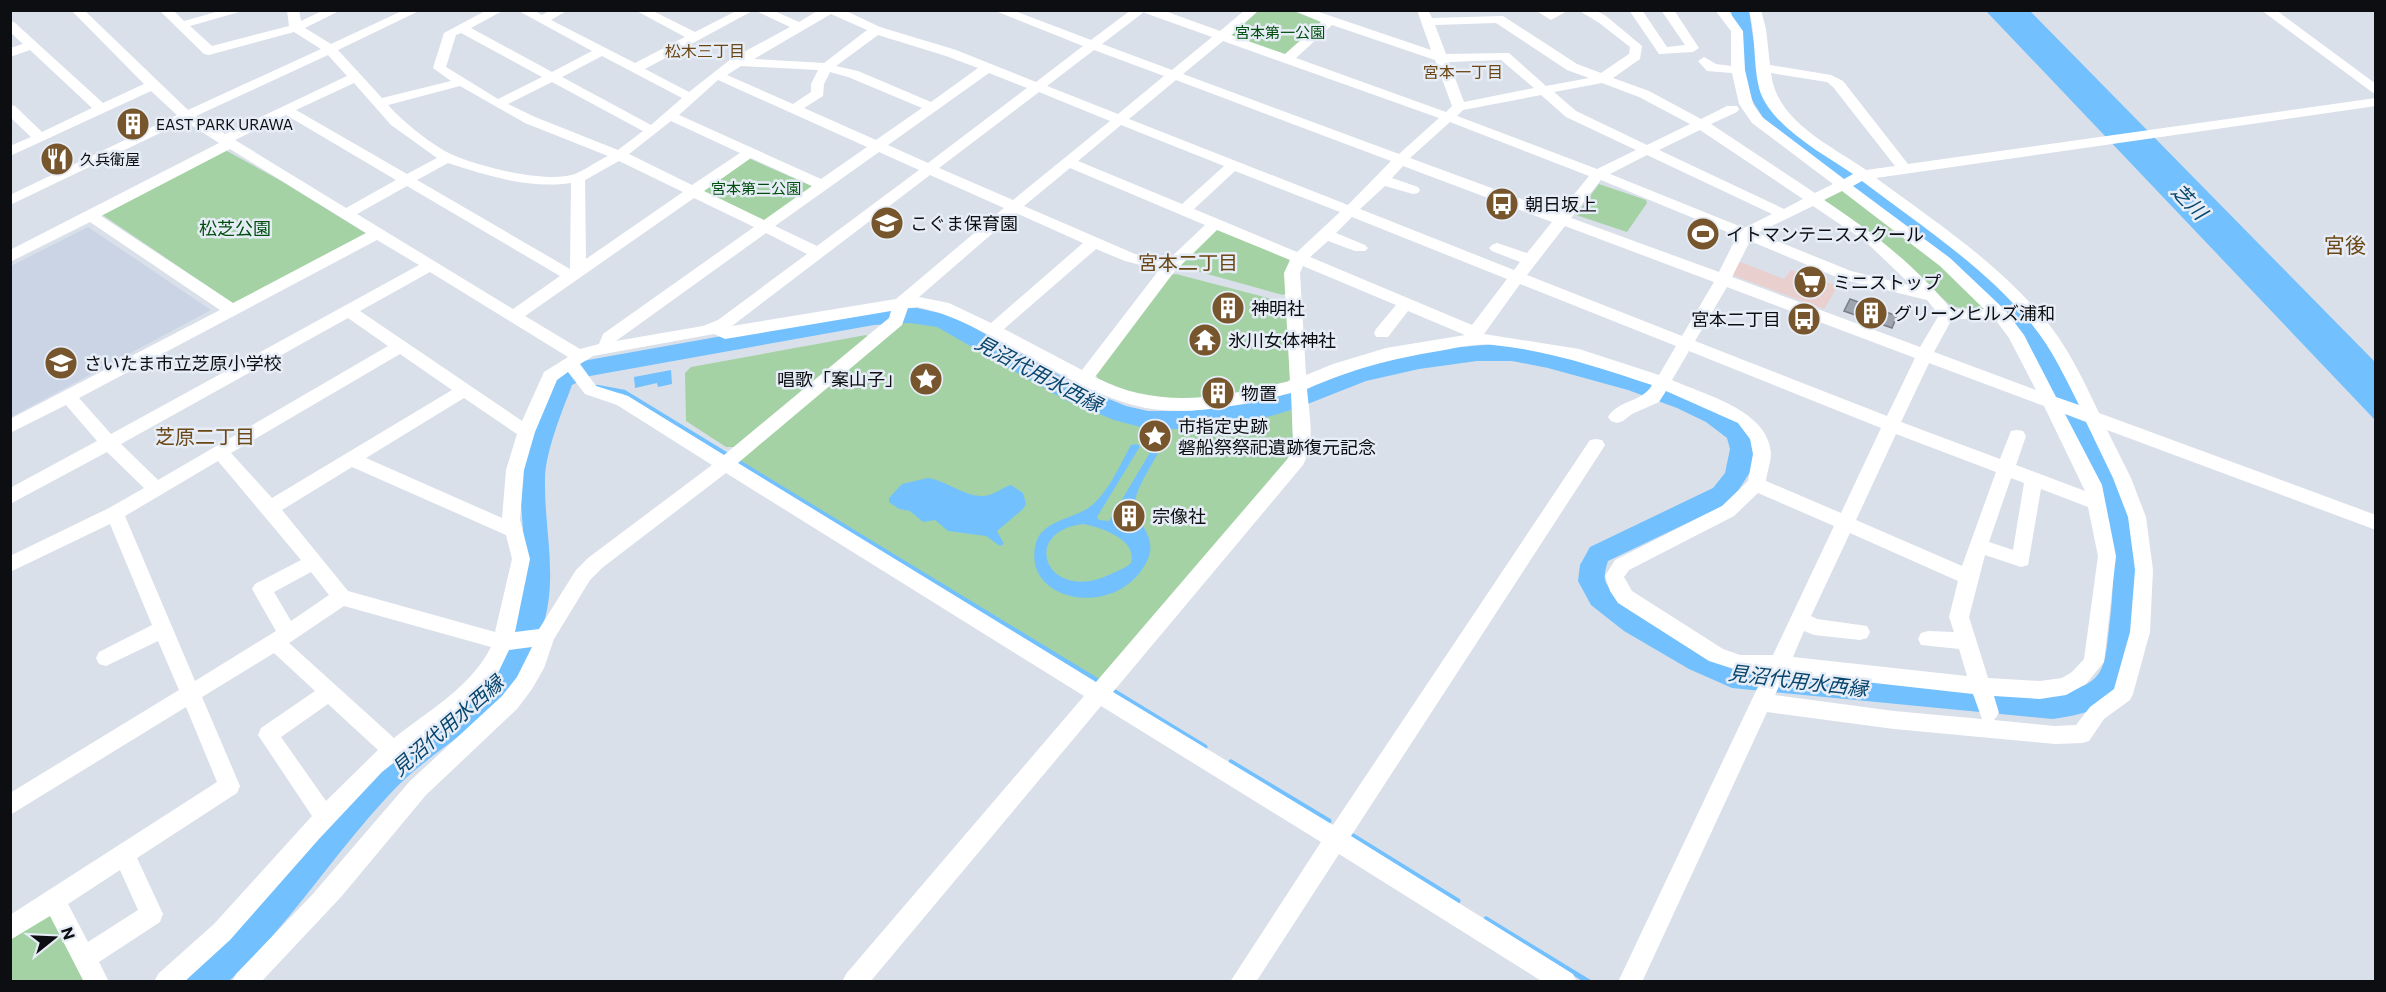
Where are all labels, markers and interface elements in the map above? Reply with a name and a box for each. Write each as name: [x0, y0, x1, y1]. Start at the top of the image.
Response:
park label: 宮本第一公園: [1235, 23, 1325, 41]
district label: 松木三丁目: [665, 41, 745, 60]
district label: 宮本一丁目: [1423, 62, 1503, 81]
building icon: EAST PARK URAWA: [115, 106, 151, 142]
place label: EAST PARK URAWA: [156, 115, 293, 133]
restaurant icon: 久兵衛屋: [39, 141, 75, 177]
place label: 久兵衛屋: [80, 150, 140, 168]
water label: 芝川: [2167, 178, 2214, 225]
park label: 宮本第二公園: [711, 179, 801, 197]
bus stop icon: 朝日坂上: [1484, 186, 1520, 222]
place label: 朝日坂上: [1525, 193, 1597, 215]
school or university icon: こぐま保育園: [869, 205, 905, 241]
place label: こぐま保育園: [910, 212, 1018, 234]
sports icon: イトマンテニススクール: [1685, 216, 1721, 252]
park label: 松芝公園: [199, 217, 271, 239]
place label: イトマンテニススクール: [1726, 223, 1924, 245]
district label: 宮後: [2324, 232, 2366, 257]
district label: 宮本二丁目: [1138, 250, 1238, 274]
supermarket icon: ミニストップ: [1792, 264, 1828, 300]
place label: ミニストップ: [1833, 271, 1941, 293]
building icon: 神明社: [1210, 290, 1246, 326]
building icon: グリーンヒルズ浦和: [1853, 295, 1889, 331]
place label: 神明社: [1251, 297, 1305, 319]
bus stop icon: 宮本二丁目: [1786, 301, 1822, 337]
place label: グリーンヒルズ浦和: [1894, 302, 2055, 324]
place label: 宮本二丁目: [1691, 308, 1781, 330]
temple icon: 氷川女体神社: [1187, 322, 1223, 358]
place label: 氷川女体神社: [1228, 329, 1336, 351]
water label: 見沼代用水西縁: [972, 330, 1108, 417]
school or university icon: さいたま市立芝原小学校: [43, 345, 79, 381]
place label: さいたま市立芝原小学校: [84, 352, 281, 374]
place icon: 唱歌「案山子」: [908, 361, 944, 397]
place label: 唱歌「案山子」: [777, 368, 903, 390]
building icon: 物置: [1200, 375, 1236, 411]
place label: 物置: [1241, 382, 1277, 404]
place label: 市指定史跡 磐船祭祭祀遺跡復元記念: [1178, 415, 1376, 458]
place icon: 市指定史跡 磐船祭祭祀遺跡復元記念: [1137, 418, 1173, 454]
district label: 芝原二丁目: [155, 424, 255, 448]
building icon: 宗像社: [1111, 498, 1147, 534]
place label: 宗像社: [1152, 505, 1206, 527]
water label: 見沼代用水西縁: [1727, 660, 1871, 701]
water label: 見沼代用水西縁: [386, 669, 509, 780]
north arrow: [24, 908, 84, 968]
text: N: [58, 925, 80, 942]

